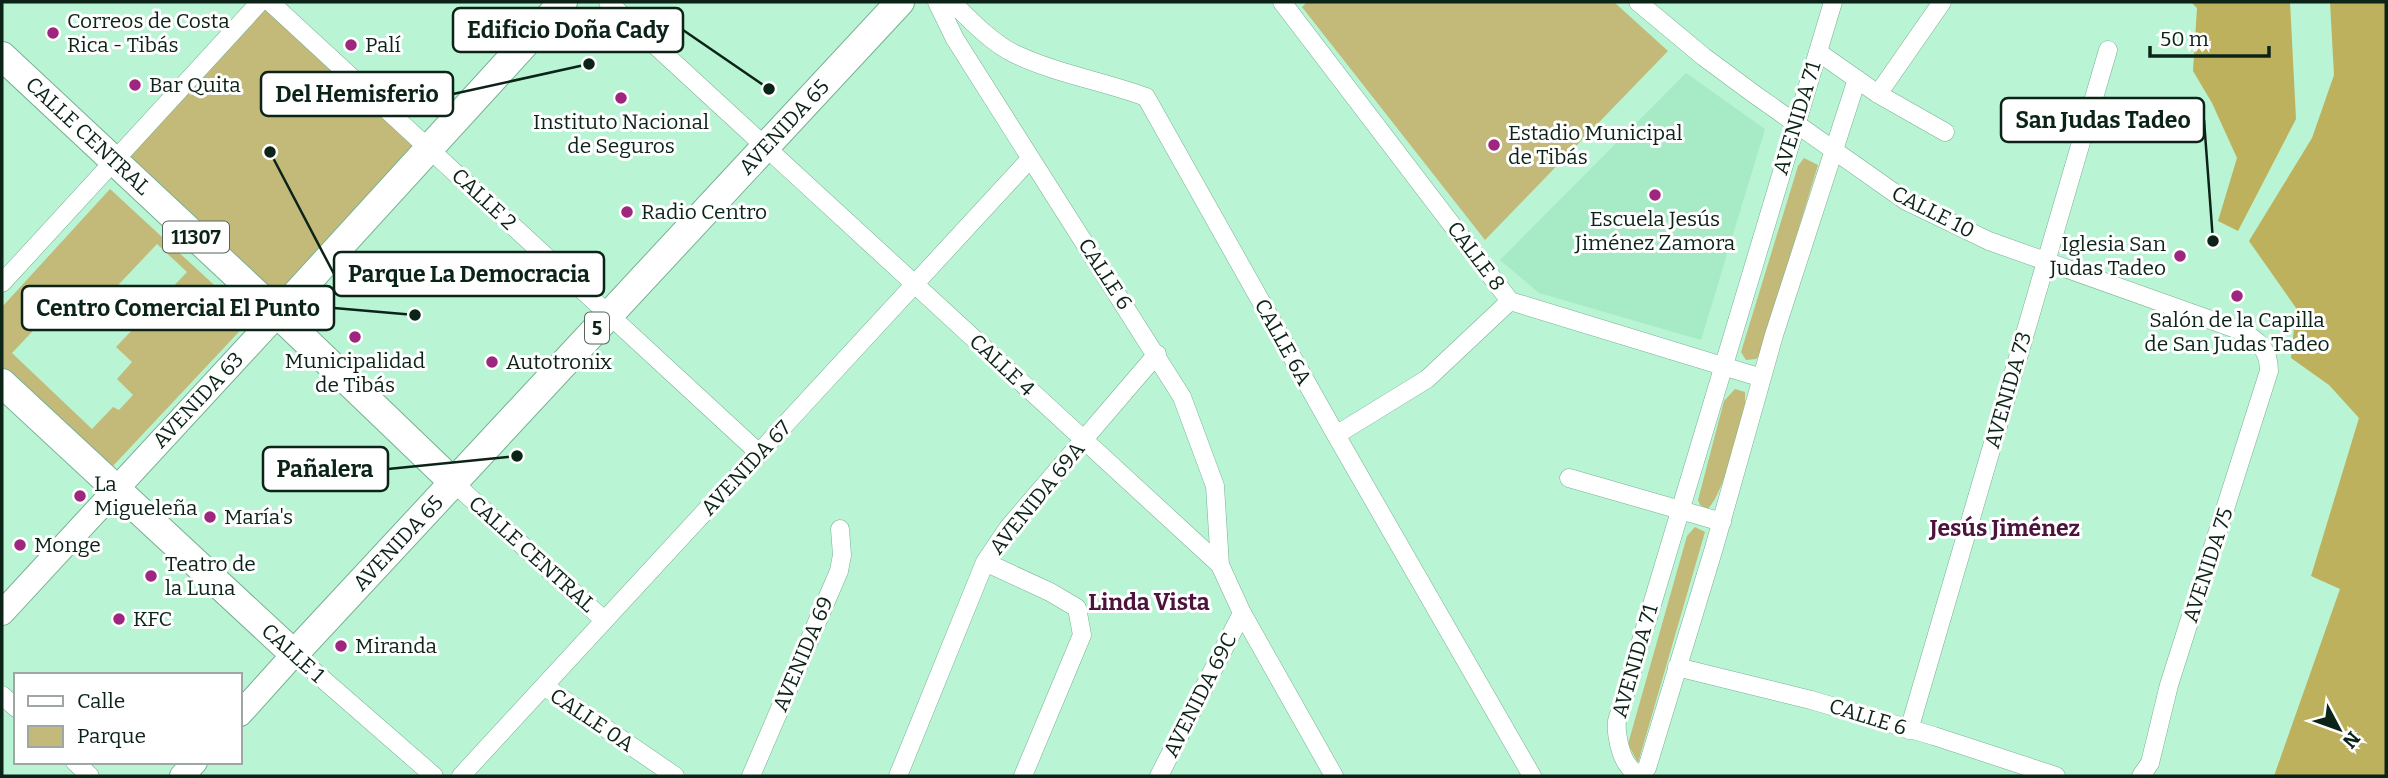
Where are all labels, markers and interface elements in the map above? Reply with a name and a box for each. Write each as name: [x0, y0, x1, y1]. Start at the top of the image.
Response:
place label: Correos de Costa Rica - Tibás: [67, 8, 230, 58]
callout: Edificio Doña Cady: [453, 8, 683, 52]
scale bar: [2150, 14, 2269, 58]
text: Edificio Doña Cady: [467, 16, 669, 44]
marker: Correos de Costa Rica - Tibás: [45, 25, 61, 41]
text: 50 m: [2160, 26, 2209, 52]
place label: Palí: [365, 32, 402, 58]
marker: Palí: [343, 37, 359, 53]
street label: AVENIDA 71: [1767, 58, 1827, 178]
street label: CALLE CENTRAL: [20, 71, 156, 201]
place label: Bar Quita: [149, 72, 241, 98]
callout: Del Hemisferio: [261, 72, 453, 116]
street label: AVENIDA 65: [733, 74, 835, 180]
marker: Bar Quita: [127, 77, 143, 93]
text: Del Hemisferio: [275, 80, 439, 108]
marker: Instituto Nacional de Seguros: [613, 90, 629, 106]
callout: San Judas Tadeo: [2001, 98, 2204, 142]
text: San Judas Tadeo: [2015, 106, 2191, 134]
place label: Instituto Nacional de Seguros: [533, 109, 709, 159]
place label: Estadio Municipal de Tibás: [1508, 120, 1683, 170]
marker: Estadio Municipal de Tibás: [1486, 137, 1502, 153]
street label: CALLE 2: [446, 163, 522, 235]
street label: CALLE 10: [1887, 180, 1979, 244]
marker: Escuela Jesús Jiménez Zamora: [1647, 187, 1663, 203]
place label: Radio Centro: [641, 199, 767, 225]
marker: Radio Centro: [619, 204, 635, 220]
place label: Escuela Jesús Jiménez Zamora: [1574, 206, 1736, 256]
street label: CALLE 8: [1441, 216, 1511, 296]
road number: 11307: [163, 221, 229, 252]
place label: Iglesia San Judas Tadeo: [2049, 231, 2166, 281]
street label: CALLE 6: [1072, 233, 1138, 315]
marker: Iglesia San Judas Tadeo: [2172, 248, 2188, 264]
callout: Parque La Democracia: [334, 252, 604, 296]
text: Parque La Democracia: [348, 260, 590, 288]
callout: Centro Comercial El Punto: [22, 286, 334, 330]
marker: Salón de la Capilla de San Judas Tadeo: [2229, 288, 2245, 304]
text: Centro Comercial El Punto: [36, 294, 320, 322]
street label: CALLE 6A: [1249, 294, 1317, 390]
place label: Salón de la Capilla de San Judas Tadeo: [2144, 307, 2330, 357]
road number: 5: [585, 312, 609, 344]
street label: CALLE 4: [964, 328, 1040, 402]
marker: Municipalidad de Tibás: [347, 329, 363, 345]
street label: AVENIDA 73: [1979, 329, 2037, 451]
street label: AVENIDA 63: [147, 347, 249, 453]
place label: Municipalidad de Tibás: [285, 348, 425, 398]
place label: Autotronix: [506, 349, 612, 375]
marker: Autotronix: [484, 354, 500, 370]
street label: AVENIDA 67: [695, 415, 797, 521]
street label: AVENIDA 69A: [984, 436, 1090, 560]
callout: Pañalera: [263, 447, 388, 491]
text: Pañalera: [276, 455, 374, 483]
place label: La Migueleña: [94, 471, 198, 521]
marker: La Migueleña: [72, 488, 88, 504]
street label: AVENIDA 65: [347, 490, 449, 596]
street label: CALLE CENTRAL: [463, 490, 601, 618]
place label: María's: [224, 504, 293, 530]
street label: AVENIDA 75: [2177, 504, 2239, 626]
marker: María's: [202, 509, 218, 525]
district label: Jesús Jiménez: [1928, 514, 2080, 542]
place label: Monge: [34, 532, 101, 558]
marker: Monge: [12, 537, 28, 553]
place label: Teatro de la Luna: [165, 551, 256, 601]
marker: Teatro de la Luna: [143, 568, 159, 584]
district label: Linda Vista: [1088, 588, 1210, 616]
street label: AVENIDA 69: [767, 593, 839, 715]
street label: AVENIDA 71: [1606, 601, 1664, 721]
place label: KFC: [133, 606, 172, 632]
marker: KFC: [111, 611, 127, 627]
street label: CALLE 1: [256, 618, 330, 688]
street label: AVENIDA 69C: [1158, 629, 1242, 761]
place label: Miranda: [355, 633, 438, 659]
marker: Miranda: [333, 638, 349, 654]
legend: [14, 673, 242, 764]
street label: CALLE 0A: [545, 682, 639, 758]
text: Calle: [77, 688, 125, 714]
street label: CALLE 6: [1826, 693, 1910, 741]
north arrow: [2304, 694, 2374, 764]
text: Parque: [77, 723, 146, 749]
text: N: [2338, 727, 2365, 753]

